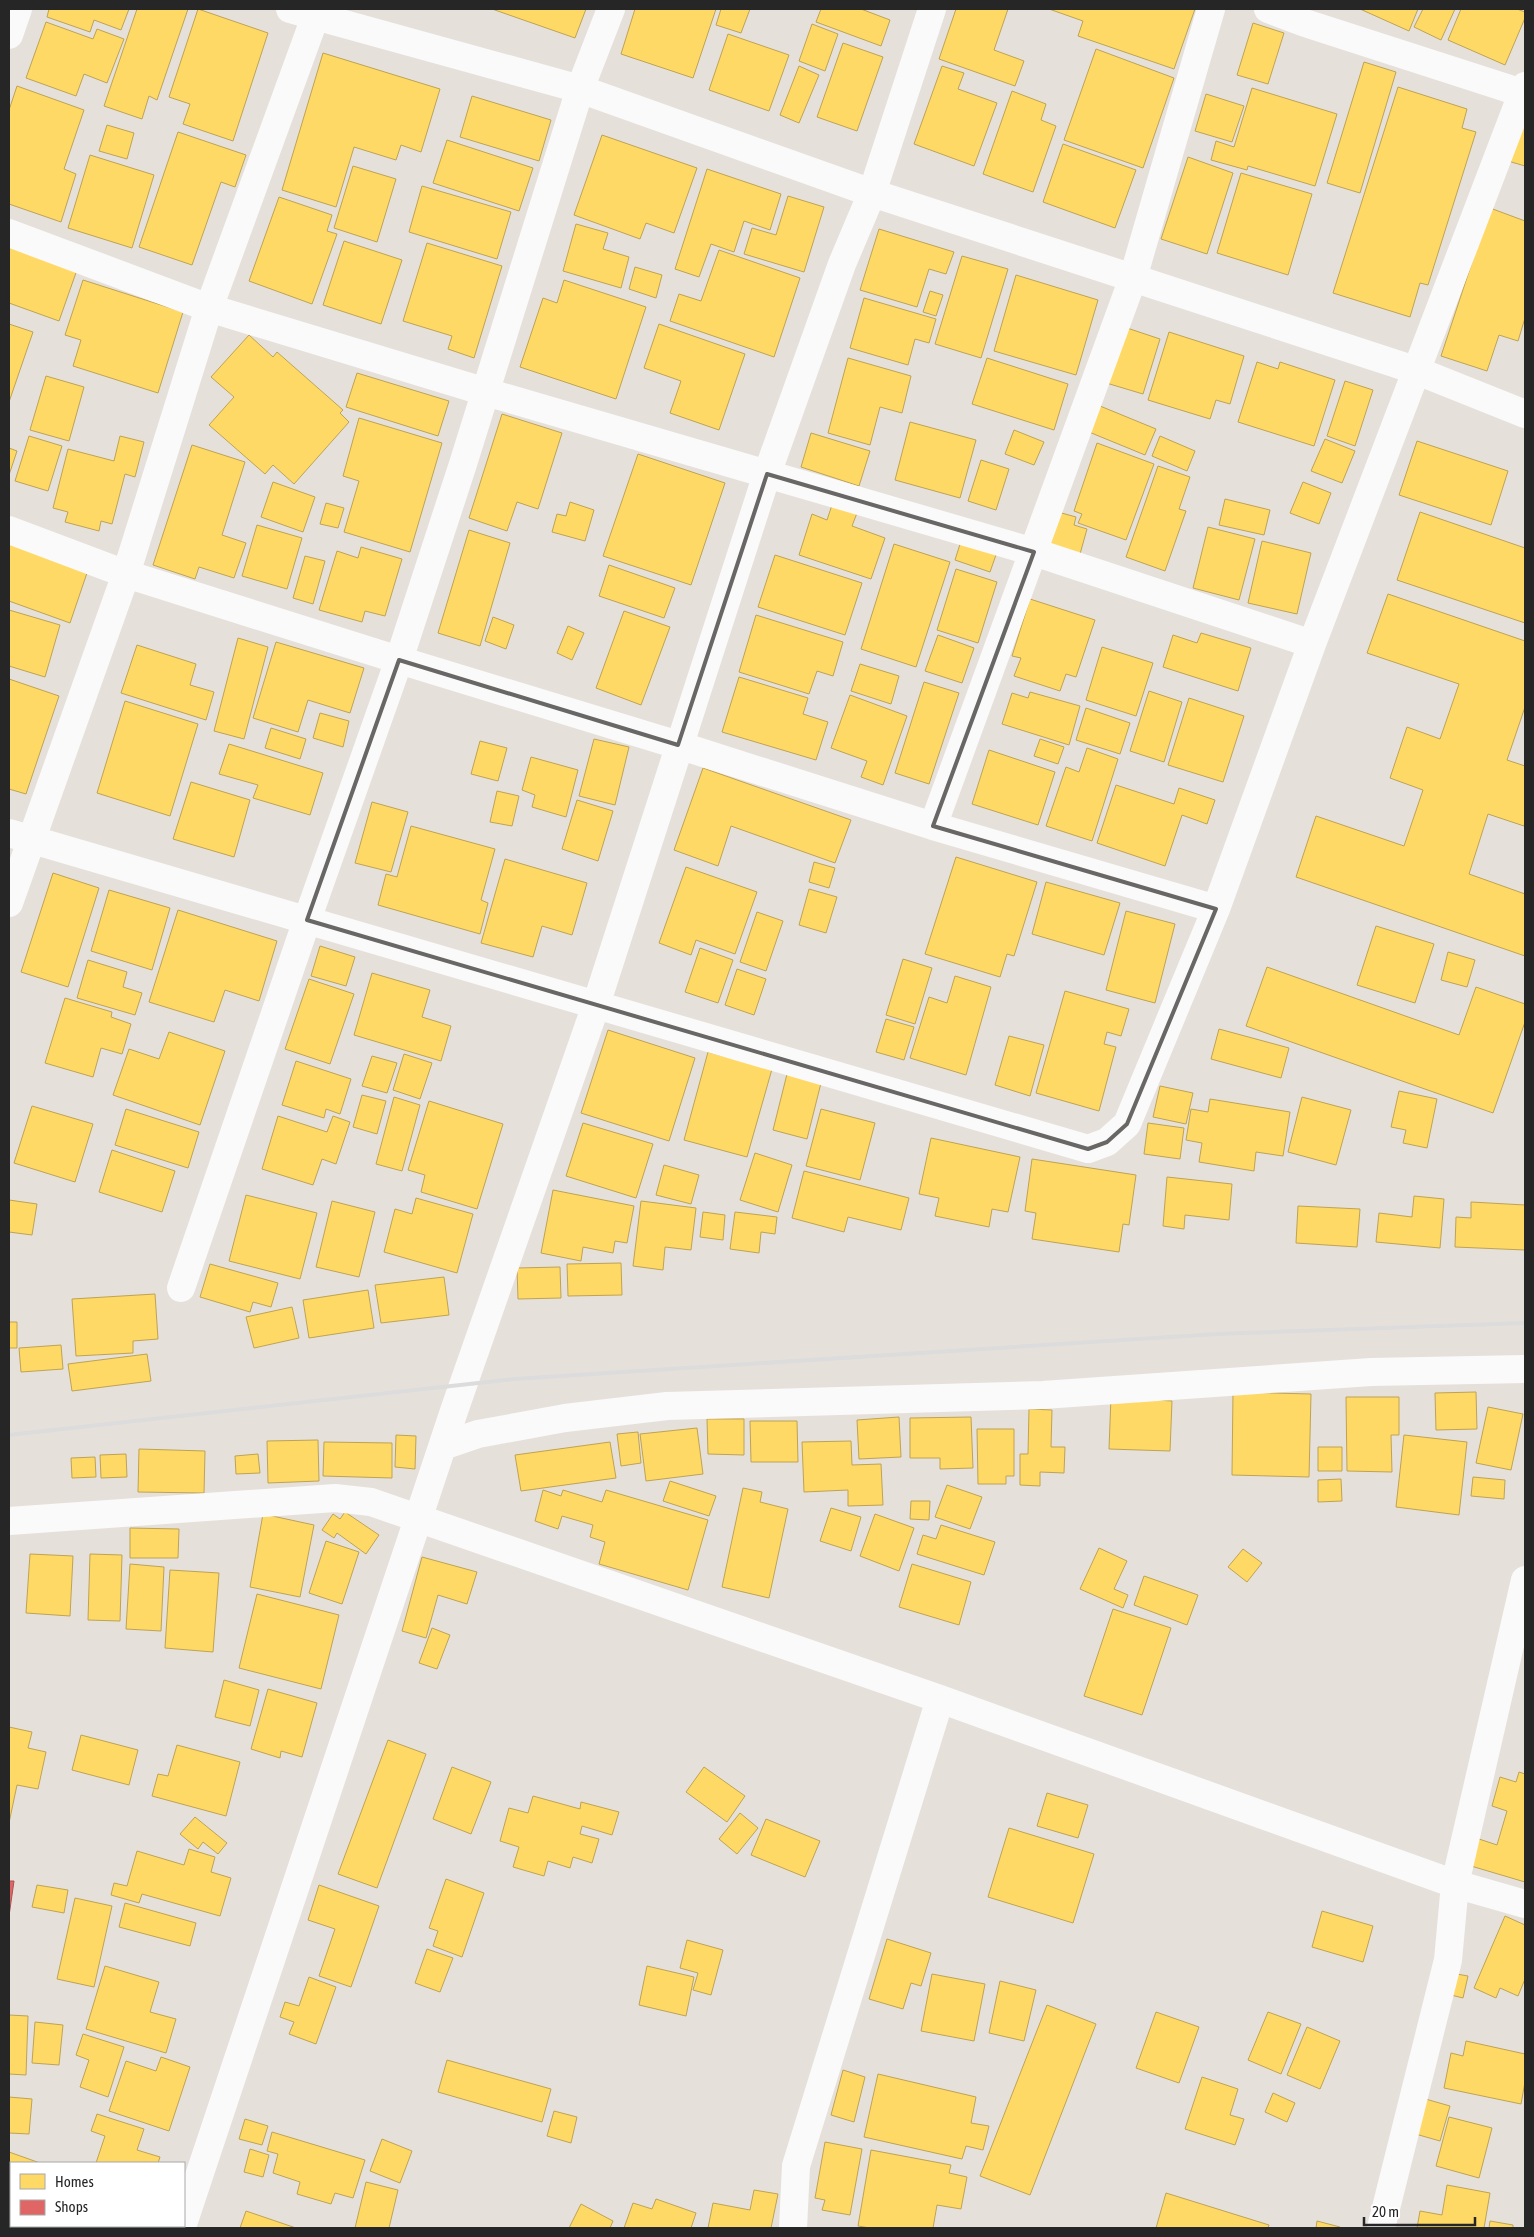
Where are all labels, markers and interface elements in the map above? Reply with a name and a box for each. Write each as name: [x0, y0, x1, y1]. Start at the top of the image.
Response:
legend: [10, 2162, 185, 2227]
text: Homes: [55, 2173, 94, 2190]
scale bar: [1364, 2194, 1475, 2226]
text: Shops: [55, 2198, 88, 2215]
text: 20 m: [1372, 2203, 1399, 2220]

